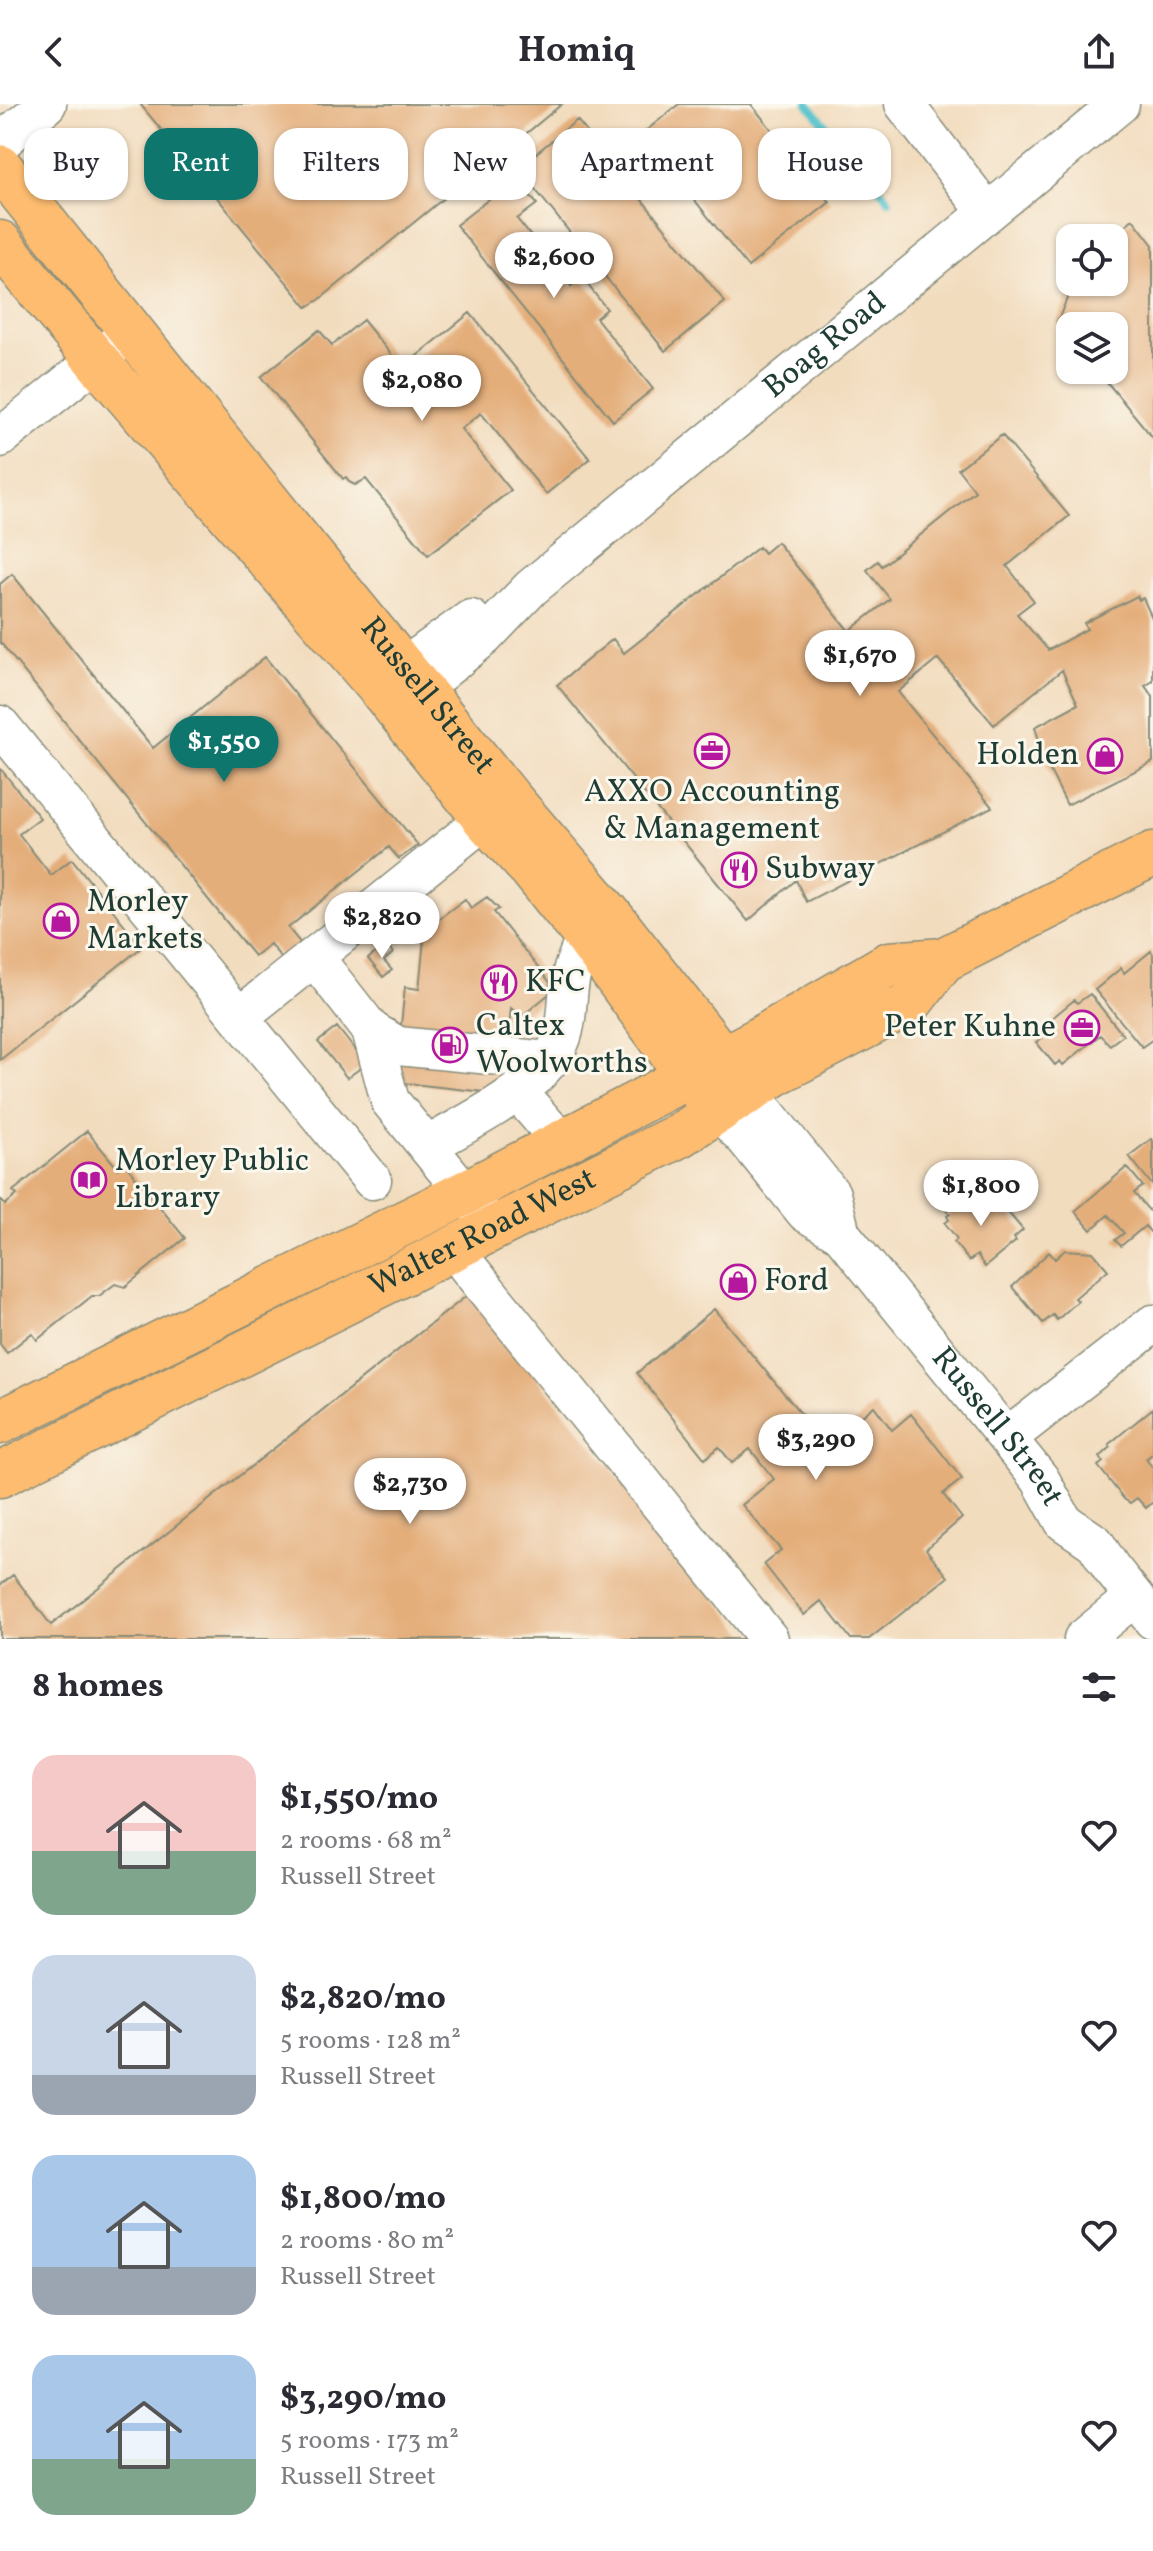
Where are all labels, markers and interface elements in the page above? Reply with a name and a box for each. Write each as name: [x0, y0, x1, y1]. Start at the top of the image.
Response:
text: Homiq: [518, 27, 635, 77]
icon: back: [32, 30, 76, 74]
icon: share: [1077, 30, 1121, 74]
chip: Buy: [24, 128, 128, 200]
chip: Rent: [144, 128, 258, 200]
chip: Filters: [274, 128, 408, 200]
chip: New: [424, 128, 536, 200]
chip: Apartment: [552, 128, 742, 200]
chip: House: [758, 128, 891, 200]
map controls: [1056, 224, 1128, 384]
button: locate: [1056, 224, 1128, 296]
pin: $2,600: [489, 232, 619, 300]
text: $2,600: [513, 240, 595, 276]
street label: Boag Road: [754, 282, 897, 410]
button: layers: [1056, 312, 1128, 384]
pin: $2,080: [357, 355, 487, 423]
text: $2,080: [381, 363, 463, 399]
street label: Russell Street: [349, 608, 504, 785]
pin: $1,670: [795, 630, 925, 698]
text: $1,670: [823, 638, 897, 674]
pin: $1,550: [159, 716, 289, 784]
text: $1,550: [187, 724, 261, 760]
office icon: AXXO Accounting & Management: [693, 732, 731, 770]
place label: Holden: [976, 734, 1079, 778]
shop icon: Holden: [1086, 737, 1124, 775]
place label: AXXO Accounting & Management: [584, 771, 840, 852]
place label: Subway: [765, 848, 875, 892]
restaurant icon: Subway: [720, 851, 758, 889]
place label: Morley Markets: [87, 881, 203, 962]
pin: $2,820: [317, 892, 447, 960]
text: $2,820: [343, 900, 421, 936]
shop icon: Morley Markets: [42, 902, 80, 940]
place label: KFC: [525, 961, 586, 1005]
restaurant icon: KFC: [480, 964, 518, 1002]
place label: Caltex Woolworths: [476, 1005, 648, 1086]
place label: Peter Kuhne: [884, 1006, 1056, 1050]
office icon: Peter Kuhne: [1063, 1009, 1101, 1047]
fuel station icon: Caltex Woolworths: [431, 1026, 469, 1064]
place label: Morley Public Library: [115, 1140, 309, 1221]
street label: Walter Road West: [362, 1158, 604, 1309]
pin: $1,800: [916, 1160, 1046, 1228]
library icon: Morley Public Library: [70, 1161, 108, 1199]
text: $1,800: [942, 1168, 1020, 1204]
place label: Ford: [764, 1260, 829, 1304]
shop icon: Ford: [719, 1263, 757, 1301]
street label: Russell Street: [920, 1338, 1073, 1515]
pin: $3,290: [751, 1414, 881, 1482]
text: $3,290: [776, 1422, 856, 1458]
pin: $2,730: [345, 1458, 475, 1526]
text: $2,730: [372, 1466, 448, 1502]
text: 8 homes: [32, 1664, 164, 1711]
icon: filters: [1077, 1665, 1121, 1709]
text: $1,550/mo: [280, 1776, 438, 1823]
icon: home: [96, 1787, 192, 1883]
icon: heart: [1077, 1813, 1121, 1857]
text: 2 rooms · 68 m²: [280, 1823, 452, 1859]
text: Russell Street: [280, 1859, 436, 1895]
text: $2,820/mo: [280, 1976, 446, 2023]
icon: home: [96, 1987, 192, 2083]
icon: heart: [1077, 2013, 1121, 2057]
text: 5 rooms · 128 m²: [280, 2023, 461, 2059]
text: Russell Street: [280, 2059, 436, 2095]
text: $1,800/mo: [280, 2176, 446, 2223]
icon: home: [96, 2187, 192, 2283]
icon: heart: [1077, 2213, 1121, 2257]
text: 2 rooms · 80 m²: [280, 2223, 454, 2259]
text: Russell Street: [280, 2259, 436, 2295]
text: $3,290/mo: [280, 2376, 447, 2423]
icon: home: [96, 2387, 192, 2483]
icon: heart: [1077, 2413, 1121, 2457]
text: 5 rooms · 173 m²: [280, 2423, 459, 2459]
text: Russell Street: [280, 2459, 436, 2495]

